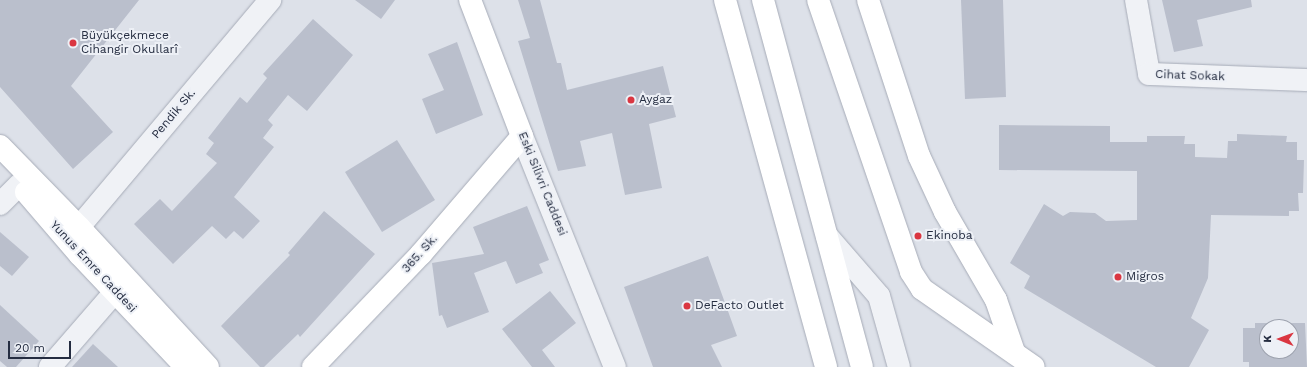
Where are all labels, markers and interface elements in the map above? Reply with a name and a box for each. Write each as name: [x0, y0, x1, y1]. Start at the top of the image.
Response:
place label: Büyükçekmece Cihangir Okullarî: [81, 29, 178, 57]
marker: Büyükçekmece Cihangir Okullarî: [68, 38, 78, 48]
street label: Cihat Sokak: [1155, 68, 1225, 84]
street label: Pendik Sk.: [149, 86, 199, 142]
place label: Aygaz: [639, 93, 672, 107]
marker: Aygaz: [626, 95, 636, 105]
street label: Eski Silivri Caddesi: [515, 130, 569, 238]
street label: Yunus Emre Caddesi: [47, 218, 139, 316]
place label: Ekinoba: [926, 229, 973, 243]
marker: Ekinoba: [913, 231, 923, 241]
street label: 365. Sk.: [399, 232, 441, 276]
place label: Migros: [1126, 270, 1164, 284]
marker: Migros: [1113, 272, 1123, 282]
place label: DeFacto Outlet: [695, 299, 784, 313]
marker: DeFacto Outlet: [682, 301, 692, 311]
north arrow: [1259, 319, 1299, 359]
scale bar: [10, 333, 73, 359]
text: K: [1261, 335, 1274, 343]
text: 20 m: [15, 341, 45, 355]

